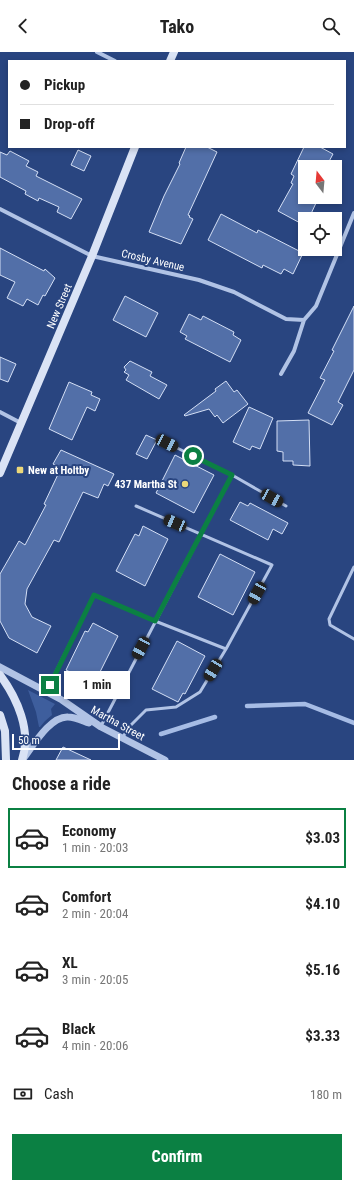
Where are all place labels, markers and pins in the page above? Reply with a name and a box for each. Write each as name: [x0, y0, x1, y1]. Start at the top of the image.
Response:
place label: New at Holtby: [28, 464, 89, 477]
marker: New at Holtby: [15, 465, 25, 475]
place label: 437 Martha St: [115, 478, 178, 491]
marker: 437 Martha St: [180, 479, 190, 489]

